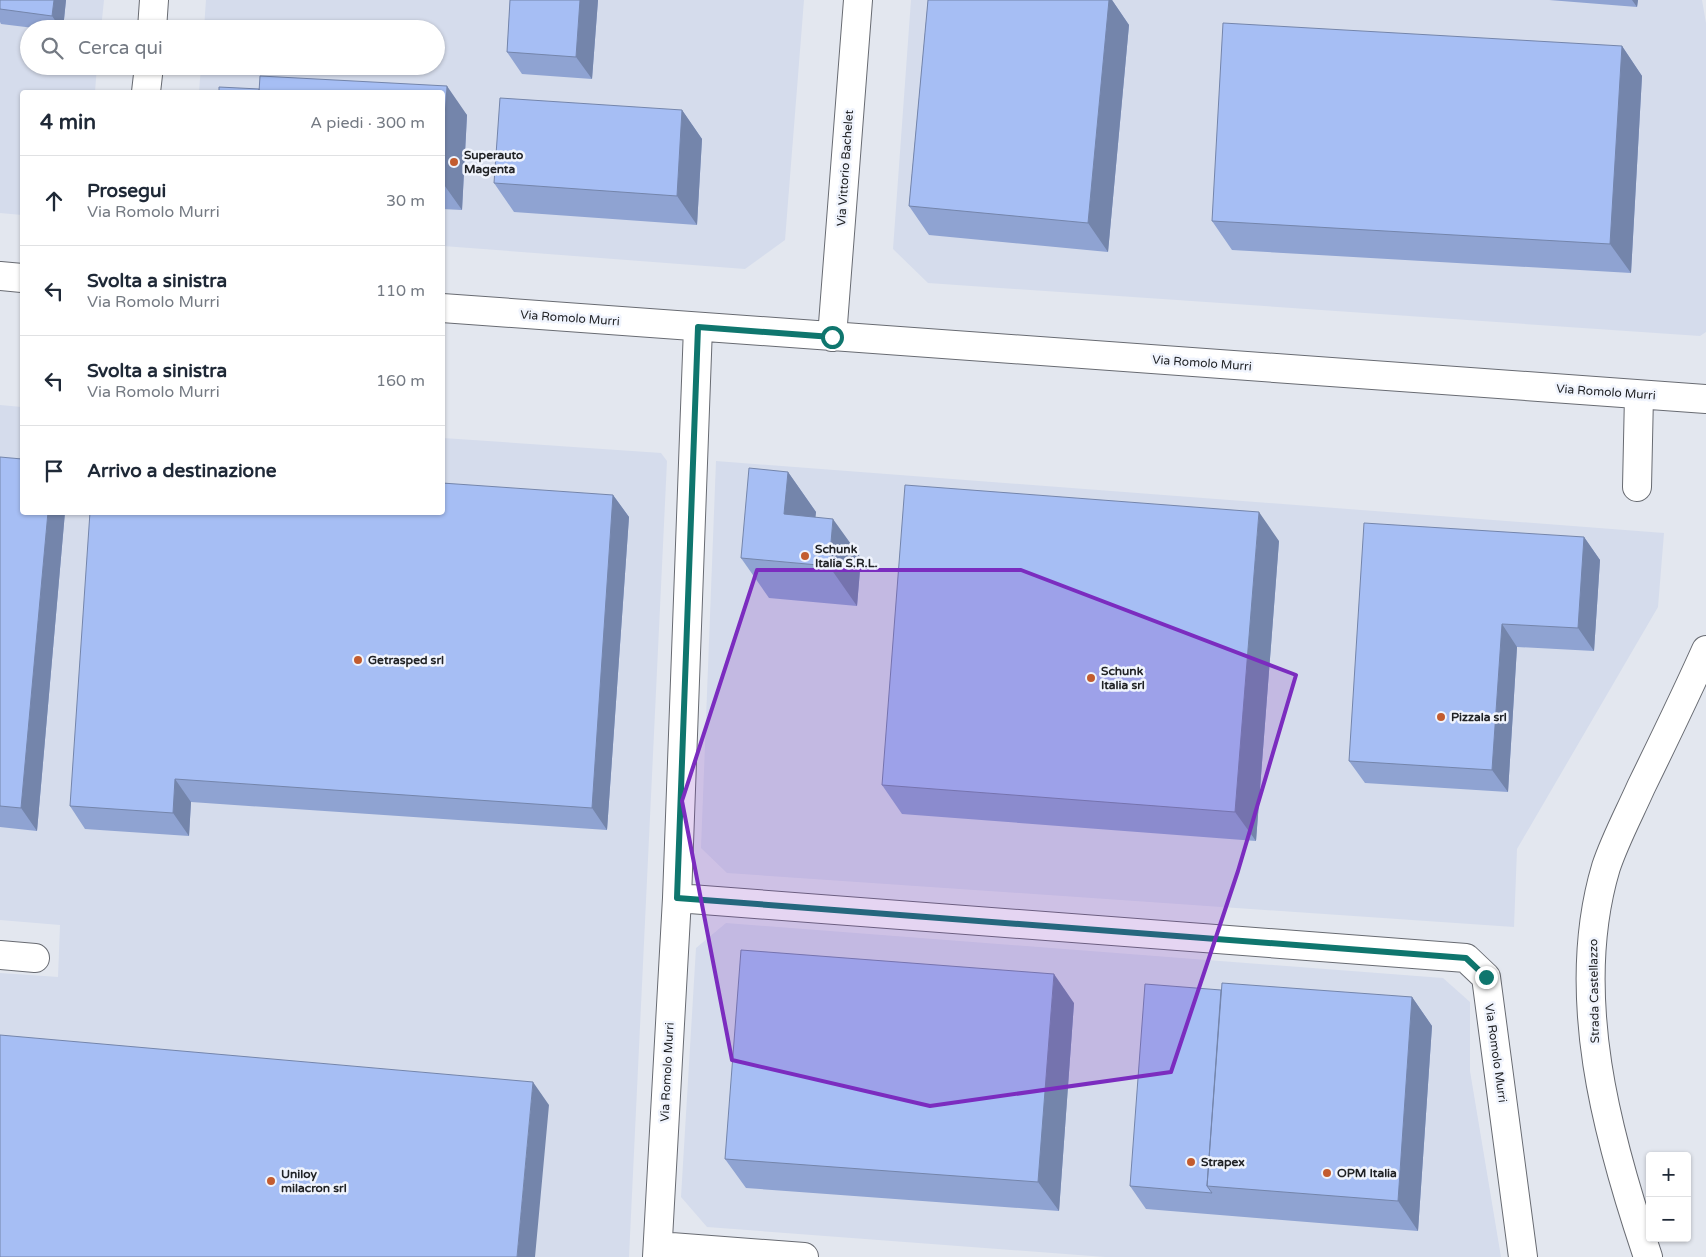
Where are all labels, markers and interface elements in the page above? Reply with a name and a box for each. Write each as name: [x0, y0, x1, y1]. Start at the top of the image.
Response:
search box: [20, 20, 445, 75]
icon: search: [38, 34, 66, 62]
text: Cerca qui: [78, 37, 163, 59]
street label: Via Vittorio Bachelet: [834, 109, 856, 227]
text: 4 min: [40, 110, 96, 135]
text: A piedi · 300 m: [310, 113, 425, 133]
place label: Superauto Magenta: [464, 148, 523, 177]
marker: Superauto Magenta: [448, 156, 460, 168]
text: Prosegui: [87, 180, 166, 202]
icon: ahead: [40, 187, 68, 215]
text: 30 m: [386, 191, 425, 211]
text: Via Romolo Murri: [87, 202, 220, 222]
text: Svolta a sinistra: [87, 270, 227, 292]
icon: left: [40, 277, 68, 305]
text: 110 m: [376, 281, 425, 301]
text: Via Romolo Murri: [87, 292, 220, 312]
street label: Via Romolo Murri: [520, 308, 620, 328]
route start: [821, 326, 844, 349]
street label: Via Romolo Murri: [1152, 353, 1252, 373]
text: Svolta a sinistra: [87, 360, 227, 382]
icon: left: [40, 367, 68, 395]
text: 160 m: [376, 371, 425, 391]
text: Via Romolo Murri: [87, 382, 220, 402]
street label: Via Romolo Murri: [1556, 382, 1656, 402]
icon: arrive: [40, 457, 68, 485]
text: Arrivo a destinazione: [87, 460, 277, 482]
place label: Schunk Italia S.R.L.: [815, 542, 878, 570]
marker: Schunk Italia S.R.L.: [799, 550, 811, 562]
place label: Getrasped srl: [368, 653, 444, 668]
marker: Getrasped srl: [352, 654, 364, 666]
place label: Schunk Italia srl: [1101, 664, 1145, 692]
marker: Schunk Italia srl: [1085, 672, 1097, 684]
place label: Pizzala srl: [1451, 710, 1507, 724]
marker: Pizzala srl: [1435, 711, 1447, 723]
street label: Strada Castellazzo: [1586, 939, 1602, 1043]
route end: [1475, 966, 1498, 989]
street label: Via Romolo Murri: [1482, 1003, 1510, 1103]
street label: Via Romolo Murri: [657, 1022, 677, 1122]
map controls: [1646, 1152, 1691, 1242]
button: +: [1646, 1152, 1691, 1197]
place label: Strapex: [1201, 1155, 1245, 1170]
marker: Strapex: [1185, 1156, 1197, 1168]
place label: OPM Italia: [1337, 1166, 1397, 1180]
place label: Uniloy milacron srl: [281, 1167, 347, 1195]
marker: OPM Italia: [1321, 1167, 1333, 1179]
marker: Uniloy milacron srl: [265, 1175, 277, 1187]
button: −: [1646, 1197, 1691, 1242]

